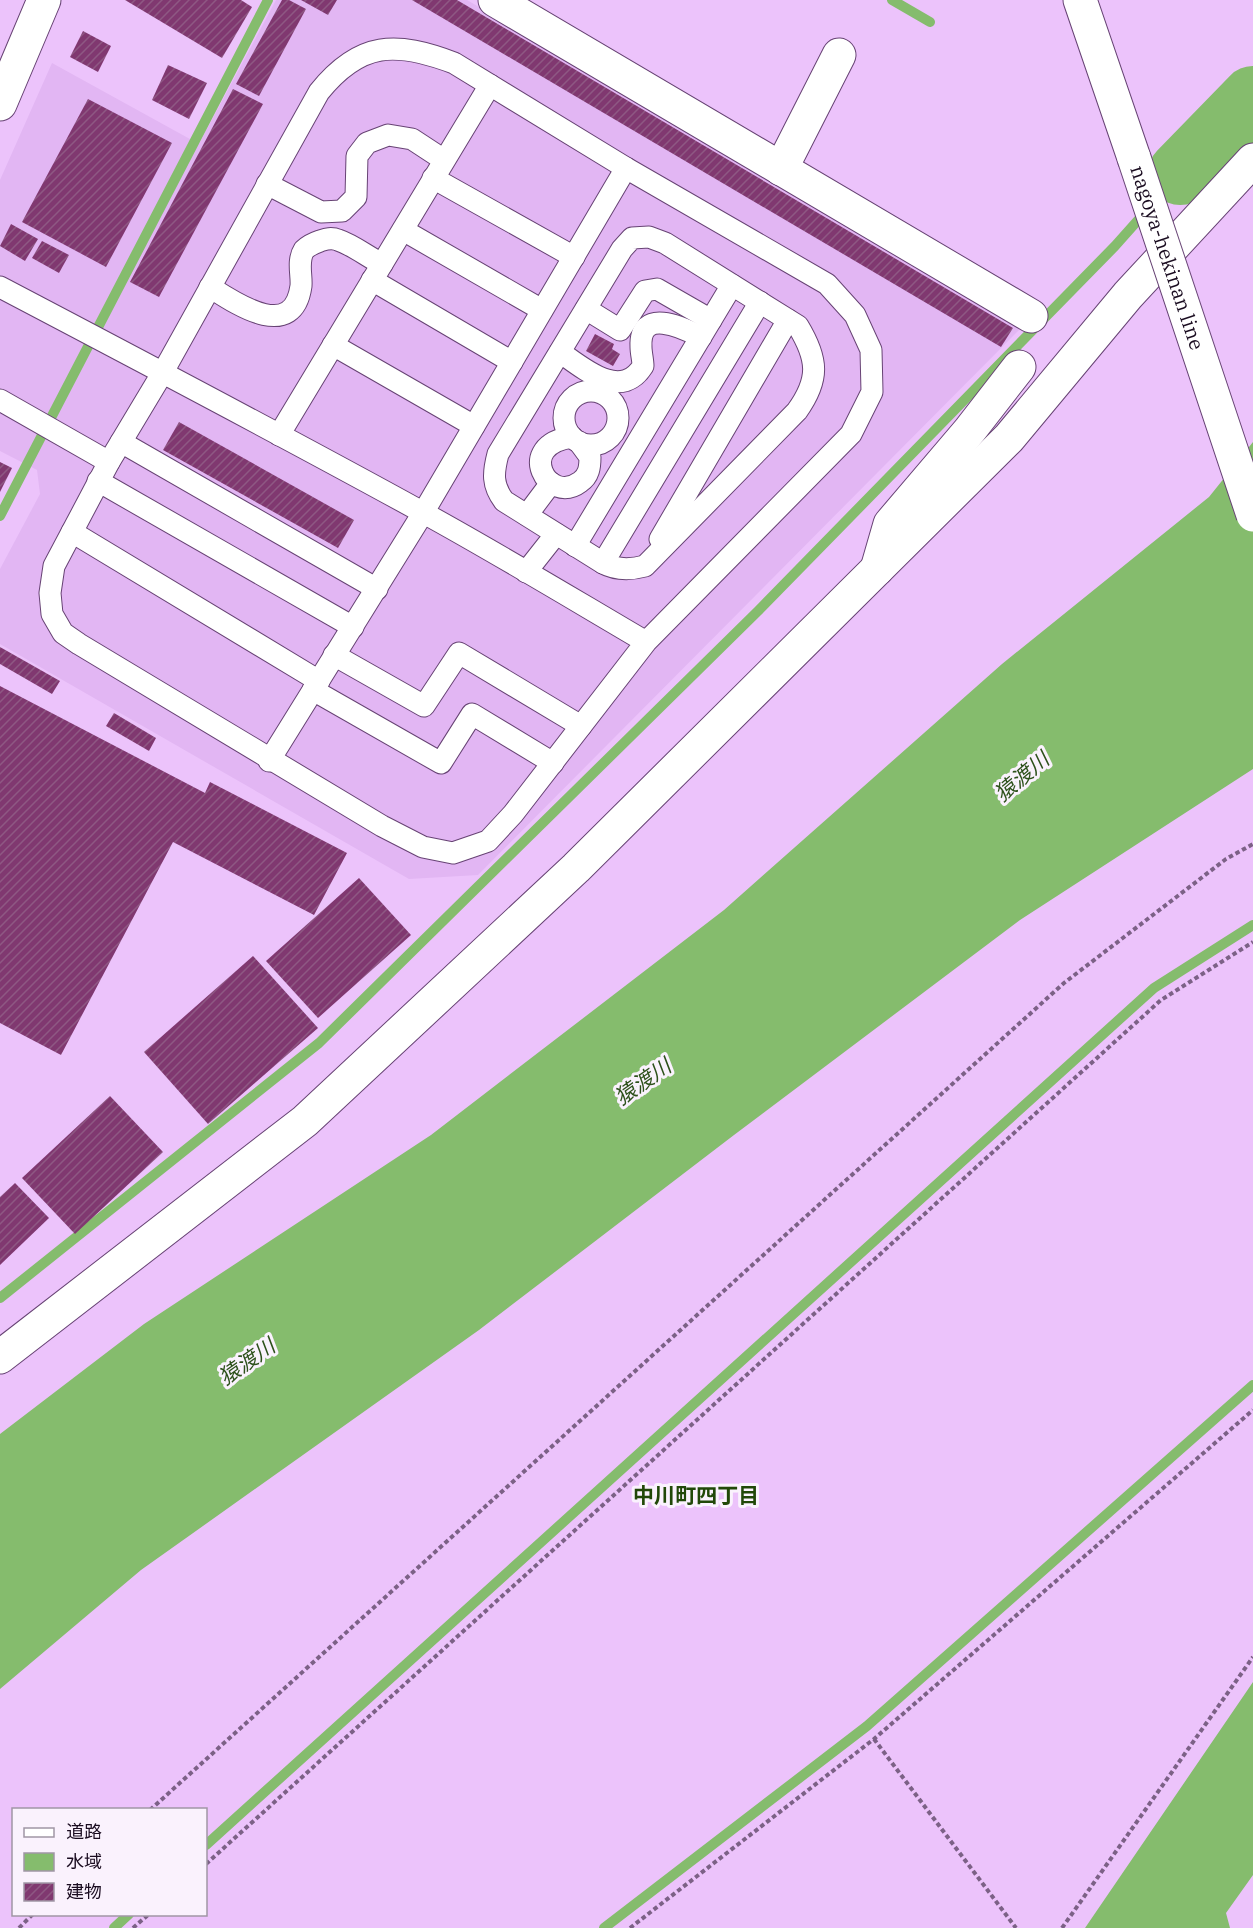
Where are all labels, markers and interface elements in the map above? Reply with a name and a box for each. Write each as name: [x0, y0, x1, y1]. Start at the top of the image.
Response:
street label: nagoya-hekinan line: [1124, 162, 1211, 353]
water label: 猿渡川: [988, 744, 1056, 807]
water label: 猿渡川: [609, 1050, 678, 1111]
water label: 猿渡川: [213, 1330, 282, 1391]
district label: 中川町四丁目: [633, 1481, 759, 1509]
legend: [12, 1808, 207, 1916]
text: 道路: [66, 1820, 102, 1843]
text: 水域: [66, 1850, 102, 1873]
text: 建物: [66, 1880, 102, 1903]

